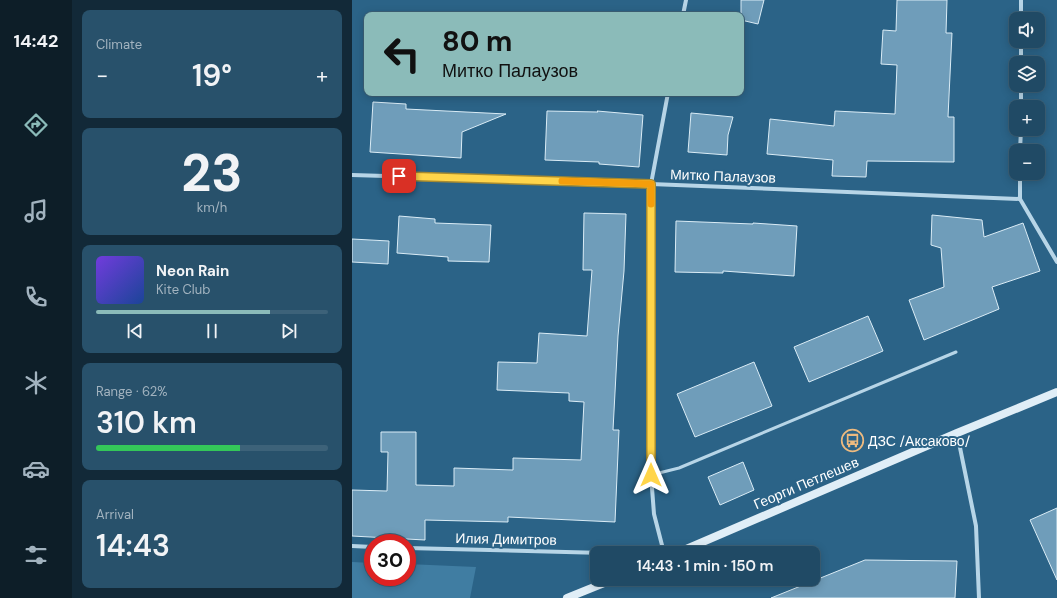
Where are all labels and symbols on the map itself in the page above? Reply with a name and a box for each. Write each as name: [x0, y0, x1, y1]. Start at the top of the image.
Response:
pin: [382, 159, 416, 193]
street label: Митко Палаузов: [670, 165, 776, 187]
bus stop icon: ДЗС /Аксаково/: [839, 428, 865, 454]
place label: ДЗС /Аксаково/: [868, 432, 971, 450]
street label: Георги Петлешев: [751, 453, 861, 513]
position arrow: [630, 454, 672, 496]
street label: Илия Димитров: [455, 529, 557, 549]
speed limit sign: 30: [364, 534, 416, 586]

